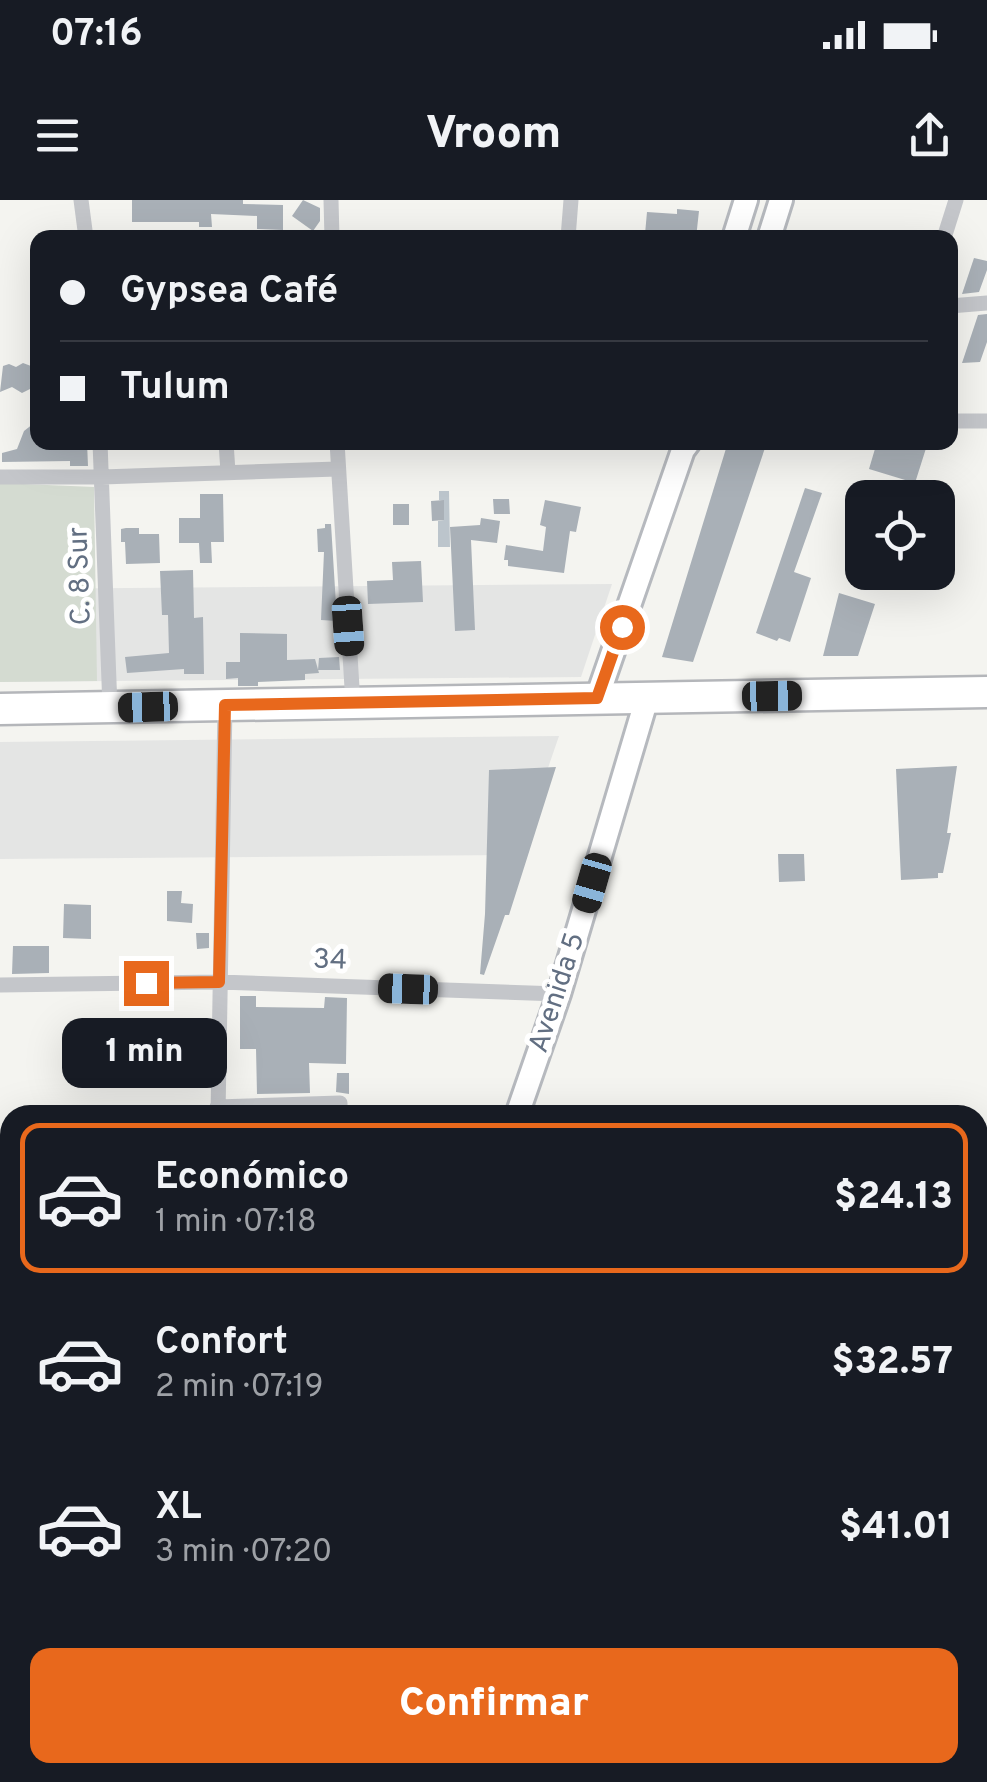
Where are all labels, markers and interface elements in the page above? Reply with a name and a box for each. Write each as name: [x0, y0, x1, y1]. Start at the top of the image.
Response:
text: 07:16: [50, 11, 143, 60]
text: Vroom: [426, 107, 561, 164]
icon: menu: [30, 108, 85, 163]
icon: share: [902, 108, 957, 163]
text: Gypsea Café: [120, 268, 338, 317]
text: Tulum: [120, 364, 230, 413]
map controls: [845, 480, 955, 590]
button: locate: [845, 480, 955, 590]
street label: C. 8 Sur: [61, 526, 101, 626]
car: [331, 595, 365, 657]
route start: [600, 605, 645, 650]
car: [742, 680, 802, 712]
car: [117, 691, 179, 723]
car: [569, 850, 615, 916]
street label: Avenida 5: [522, 928, 594, 1058]
street label: 34: [312, 942, 348, 980]
route end: [124, 961, 169, 1006]
car: [377, 973, 439, 1005]
callout: 1 min: [64, 1018, 228, 1088]
text: 1 min: [105, 1033, 184, 1073]
icon: car: [35, 1153, 125, 1243]
text: Económico: [155, 1154, 349, 1203]
text: $24.13: [834, 1174, 953, 1223]
text: 1 min · 07:18: [155, 1203, 316, 1243]
icon: car: [35, 1318, 125, 1408]
text: Confort: [155, 1319, 288, 1368]
text: $32.57: [831, 1339, 953, 1388]
text: 2 min · 07:19: [155, 1368, 324, 1408]
icon: car: [35, 1483, 125, 1573]
text: XL: [155, 1484, 202, 1533]
text: $41.01: [839, 1504, 953, 1553]
text: 3 min · 07:20: [155, 1533, 332, 1573]
button: Confirmar: [30, 1648, 958, 1763]

